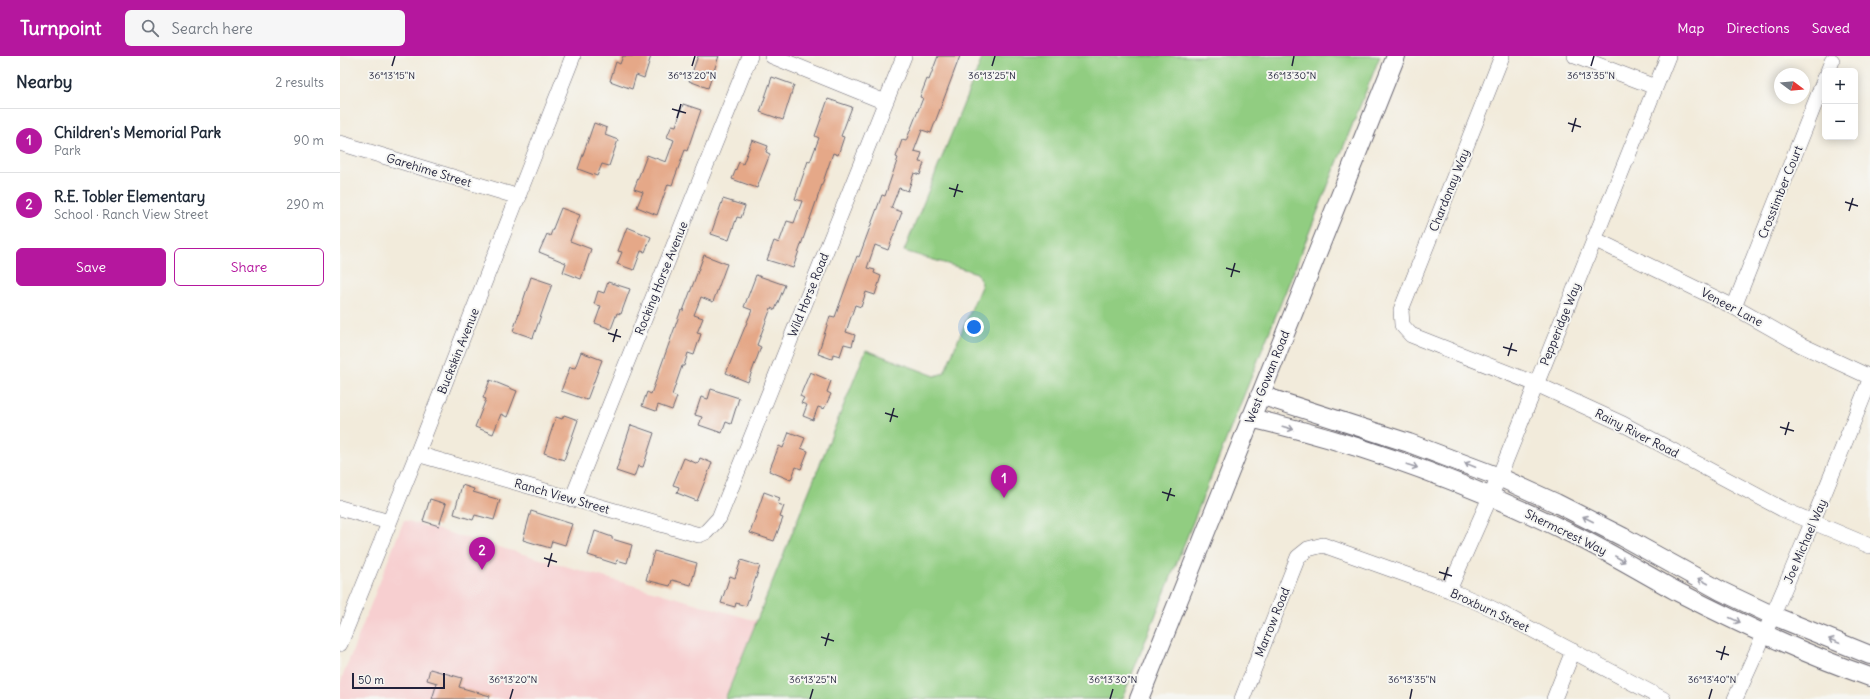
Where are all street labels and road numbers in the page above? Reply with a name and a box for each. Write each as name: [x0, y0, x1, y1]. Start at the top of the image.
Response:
street label: Crosstimber Court: [1755, 143, 1805, 241]
street label: Chardonay Way: [1426, 146, 1472, 234]
street label: Garehime Street: [385, 150, 473, 190]
street label: Rocking Horse Avenue: [631, 219, 691, 337]
street label: Wild Horse Road: [784, 251, 832, 339]
street label: Pepperidge Way: [1537, 280, 1583, 368]
street label: Veneer Lane: [1699, 284, 1765, 330]
street label: Buckskin Avenue: [434, 306, 482, 396]
street label: West Gowan Road: [1242, 328, 1292, 426]
street label: Rainy River Road: [1593, 405, 1681, 461]
street label: Ranch View Street: [513, 475, 611, 517]
street label: Joe Michael Way: [1780, 496, 1830, 586]
street label: Shermcrest Way: [1523, 506, 1609, 558]
street label: Marrow Road: [1251, 585, 1293, 659]
street label: Broxburn Street: [1448, 585, 1532, 635]

